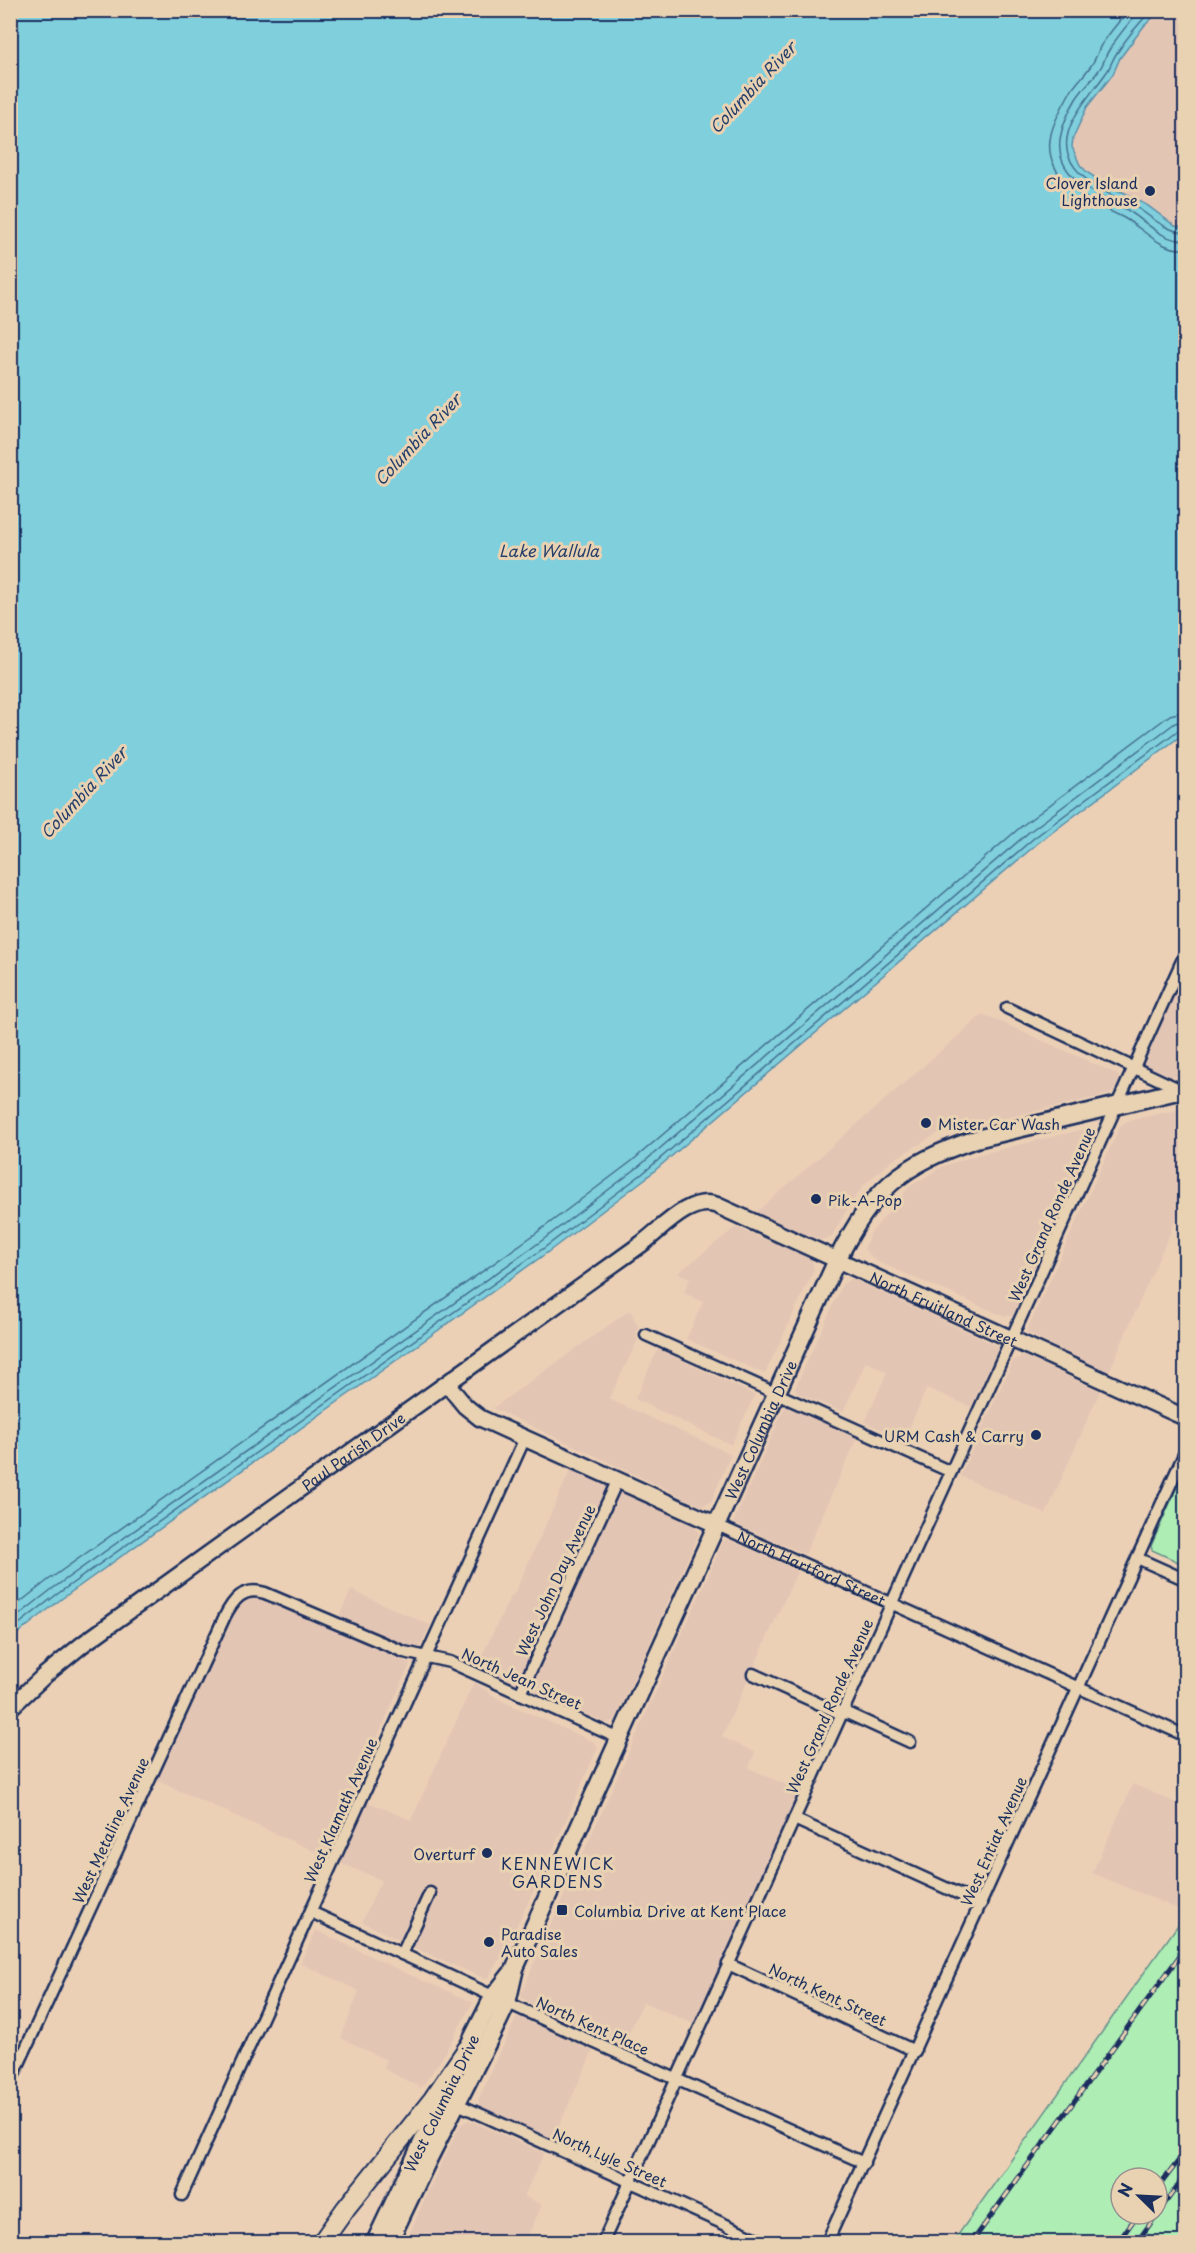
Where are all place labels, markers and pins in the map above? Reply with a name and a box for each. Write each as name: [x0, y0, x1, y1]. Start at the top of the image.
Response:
place label: Clover Island Lighthouse: [1046, 171, 1138, 211]
marker: Clover Island Lighthouse: [1143, 184, 1157, 198]
place label: Mister Car Wash: [938, 1112, 1060, 1135]
marker: Mister Car Wash: [919, 1116, 933, 1130]
place label: Pik-A-Pop: [828, 1188, 902, 1211]
marker: Pik-A-Pop: [809, 1192, 823, 1206]
place label: URM Cash & Carry: [884, 1424, 1024, 1447]
marker: URM Cash & Carry: [1029, 1428, 1043, 1442]
place label: Overturf: [413, 1842, 476, 1865]
marker: Overturf: [480, 1846, 494, 1860]
place label: Columbia Drive at Kent Place: [574, 1899, 787, 1922]
marker: Columbia Drive at Kent Place: [555, 1903, 569, 1917]
place label: Paradise Auto Sales: [501, 1922, 578, 1962]
marker: Paradise Auto Sales: [482, 1935, 496, 1949]

